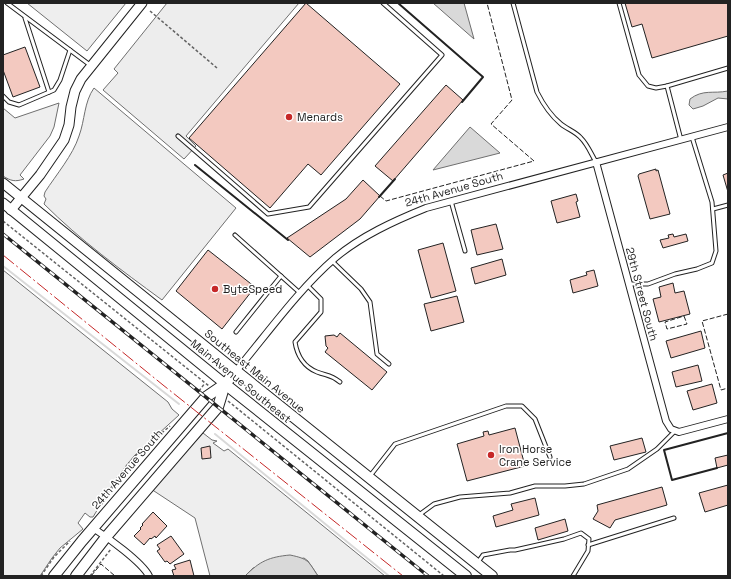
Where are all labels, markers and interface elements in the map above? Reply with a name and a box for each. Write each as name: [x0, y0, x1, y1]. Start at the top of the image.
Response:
place label: Menards: [297, 110, 343, 124]
marker: Menards: [284, 112, 294, 122]
street label: 24th Avenue South: [403, 168, 505, 210]
street label: 29th Street South: [623, 246, 661, 342]
place label: ByteSpeed: [223, 282, 282, 296]
marker: ByteSpeed: [210, 284, 220, 294]
street label: Southeast Main Avenue: [202, 326, 308, 416]
street label: Main Avenue Southeast: [188, 336, 294, 426]
street label: 24th Avenue South: [88, 426, 166, 512]
place label: Iron Horse Crane Service: [499, 442, 572, 469]
marker: Iron Horse Crane Service: [486, 450, 496, 460]

